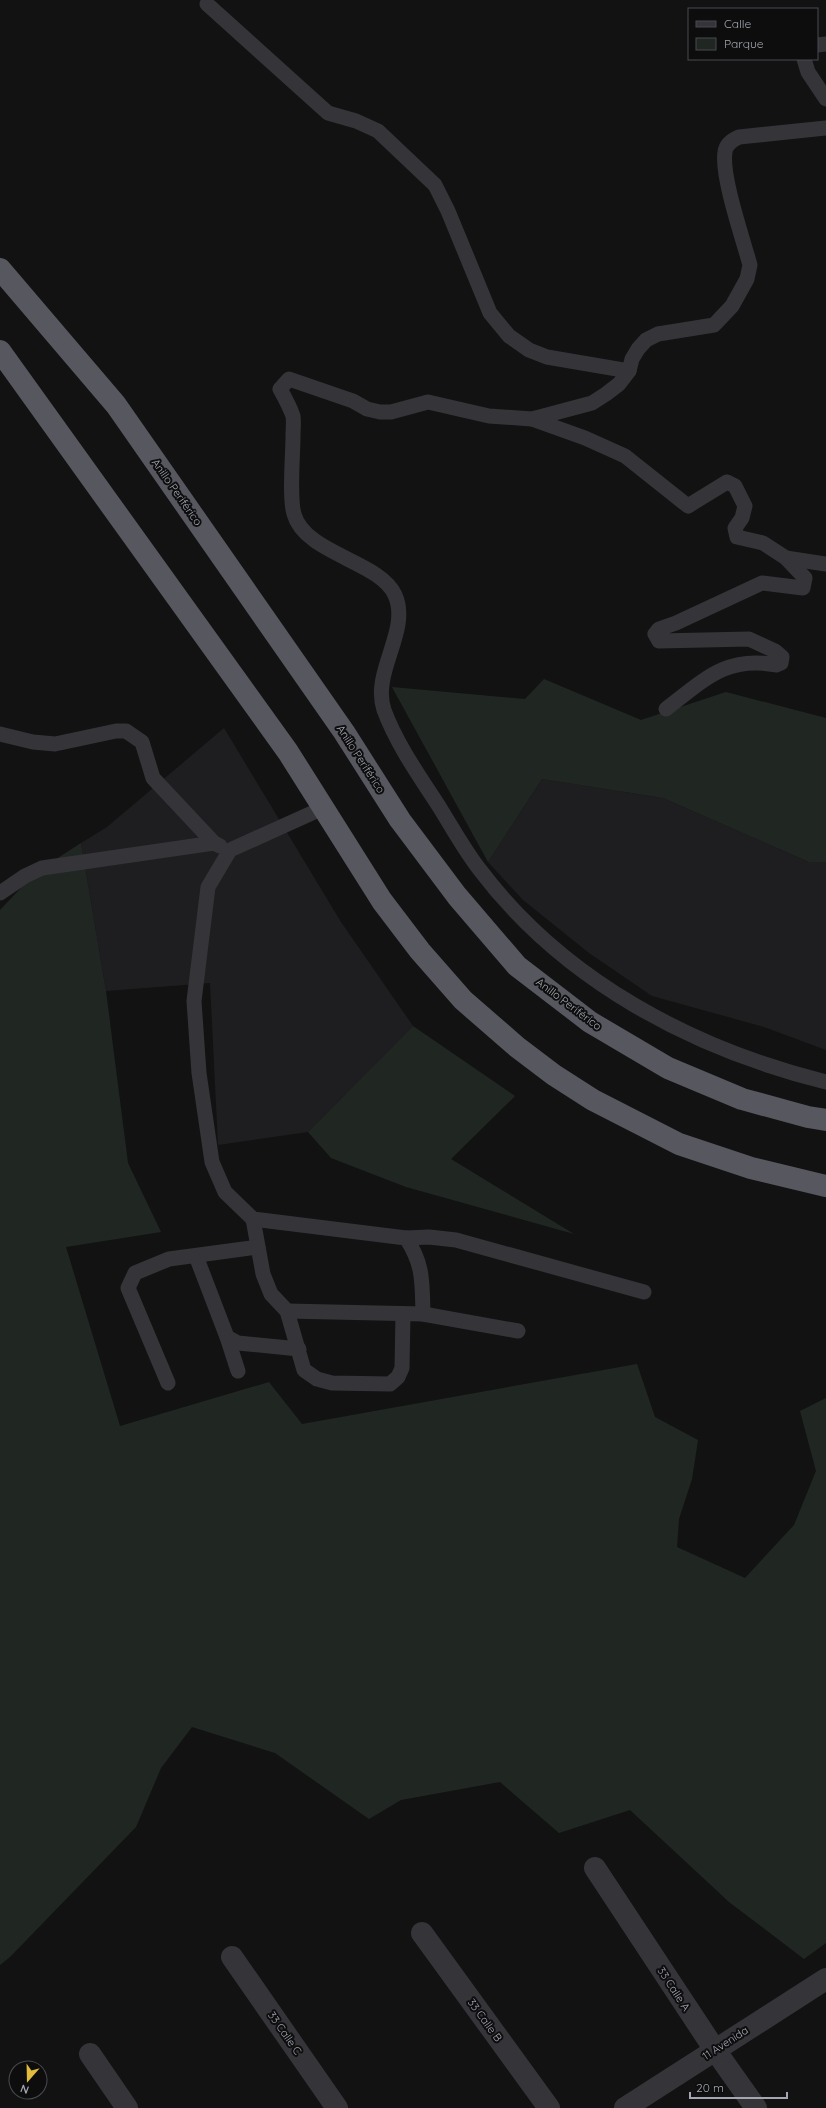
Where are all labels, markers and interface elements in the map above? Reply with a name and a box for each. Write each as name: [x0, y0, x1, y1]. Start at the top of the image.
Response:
legend: [688, 8, 818, 60]
text: Calle: [724, 16, 752, 31]
text: Parque: [724, 36, 764, 51]
street label: Anillo Periférico: [149, 456, 205, 528]
street label: Anillo Periférico: [334, 722, 388, 796]
street label: Anillo Periférico: [533, 975, 605, 1033]
street label: 33 Calle A: [655, 1964, 693, 2014]
street label: 33 Calle B: [465, 1996, 505, 2044]
street label: 33 Calle C: [265, 2009, 305, 2057]
street label: 11 Avenida: [699, 2023, 751, 2063]
north arrow: [8, 2060, 48, 2100]
scale bar: [690, 2074, 787, 2100]
text: 20 m: [696, 2080, 724, 2095]
text: N: [18, 2081, 31, 2097]

